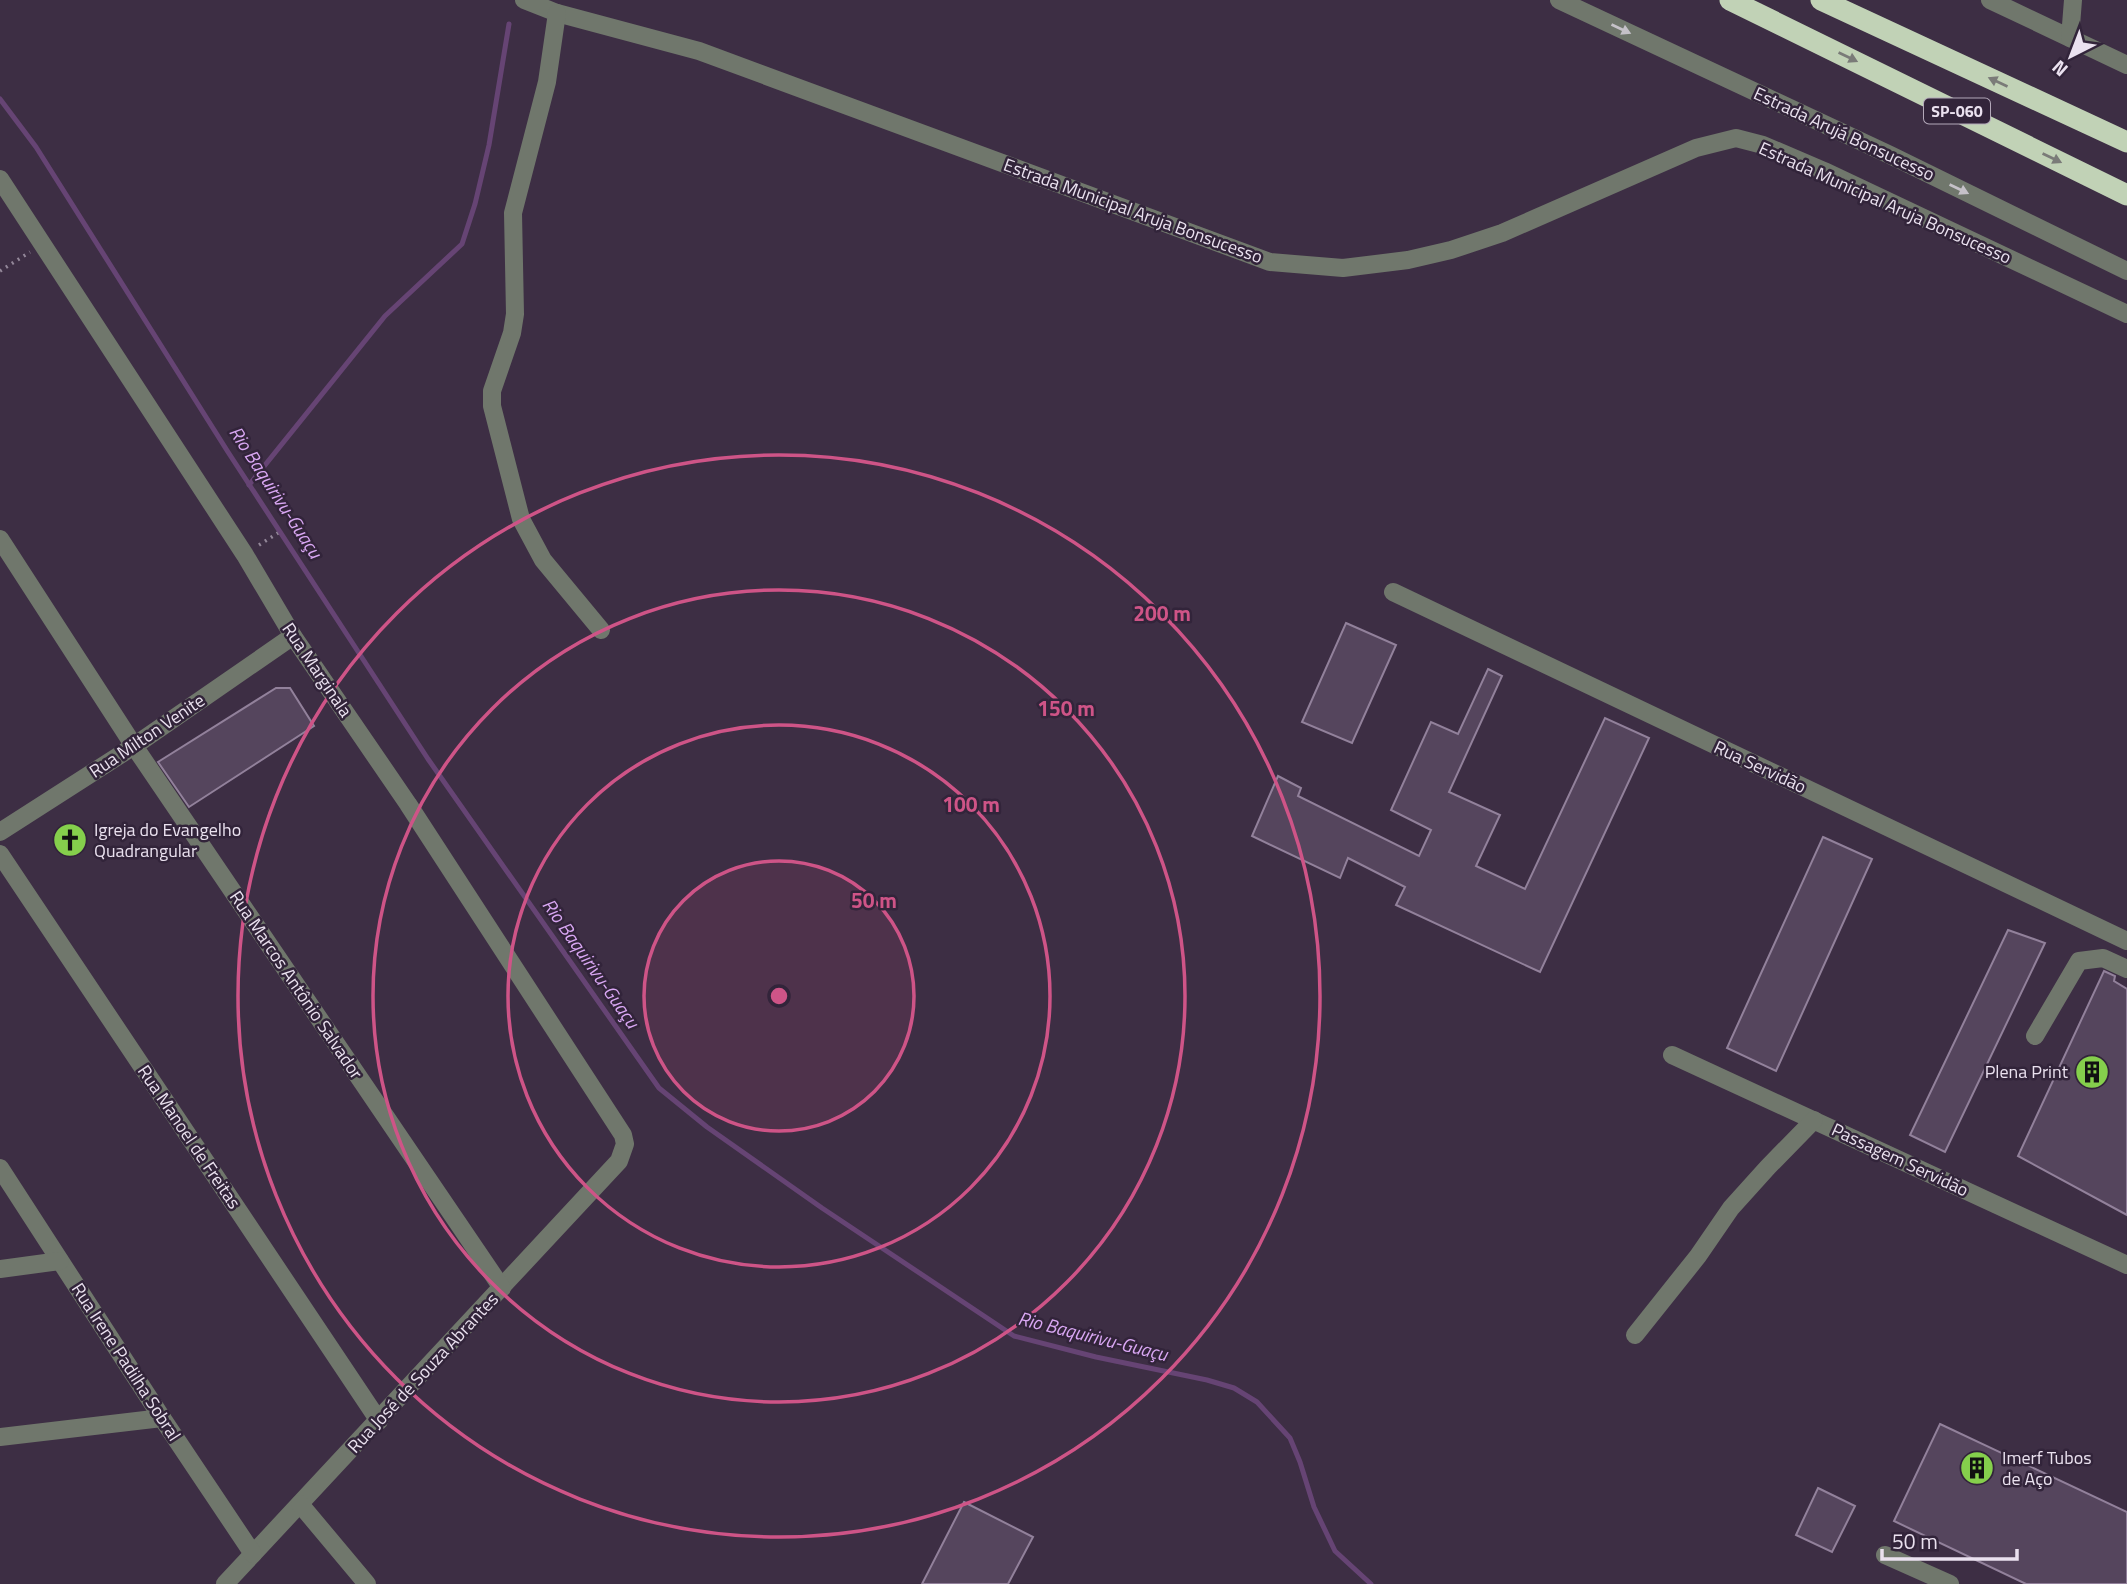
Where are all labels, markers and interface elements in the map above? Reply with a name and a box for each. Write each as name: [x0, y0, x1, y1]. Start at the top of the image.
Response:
north arrow: [2036, 21, 2106, 91]
one-way arrow: [1611, 23, 1631, 35]
one-way arrow: [1838, 51, 1858, 62]
text: N: [2045, 54, 2074, 84]
one-way arrow: [1988, 76, 2008, 88]
street label: Estrada Arujá Bonsucesso: [1749, 80, 1939, 187]
road number: SP-060: [1924, 99, 1990, 124]
street label: Estrada Municipal Aruja Bonsucesso: [1755, 135, 2016, 271]
street label: Estrada Municipal Aruja Bonsucesso: [1000, 151, 1266, 270]
one-way arrow: [2042, 152, 2062, 163]
one-way arrow: [1949, 183, 1969, 195]
water label: Rio Baquirivu-Guaçu: [223, 420, 331, 565]
text: 200 m: [1133, 597, 1191, 629]
street label: Rua Marginala: [276, 617, 359, 722]
street label: Rua Milton Venite: [84, 687, 210, 784]
text: 150 m: [1037, 692, 1095, 724]
street label: Rua Servidão: [1710, 733, 1811, 800]
text: 100 m: [942, 788, 1000, 820]
place label: Igreja do Evangelho Quadrangular: [94, 816, 241, 864]
church icon: Igreja do Evangelho Quadrangular: [51, 821, 89, 859]
text: 50 m: [851, 884, 897, 916]
street label: Rua Marcos Antônio Salvador: [223, 885, 370, 1084]
water label: Rio Baquirivu-Guaçu: [536, 892, 648, 1035]
centre of rings: [767, 984, 791, 1008]
building icon: Plena Print: [2073, 1053, 2111, 1091]
place label: Plena Print: [1985, 1058, 2069, 1085]
street label: Rua Manoel de Freitas: [131, 1059, 248, 1214]
street label: Passagem Servidão: [1827, 1116, 1973, 1203]
street label: Rua Irene Padilha Sobral: [65, 1277, 188, 1446]
street label: Rua José de Souza Abrantes: [341, 1286, 504, 1459]
water label: Rio Baquirivu-Guaçu: [1015, 1303, 1172, 1368]
place label: Imerf Tubos de Aço: [2002, 1444, 2092, 1492]
building icon: Imerf Tubos de Aço: [1958, 1449, 1996, 1487]
scale bar: [1882, 1518, 2017, 1562]
text: 50 m: [1892, 1525, 1938, 1557]

